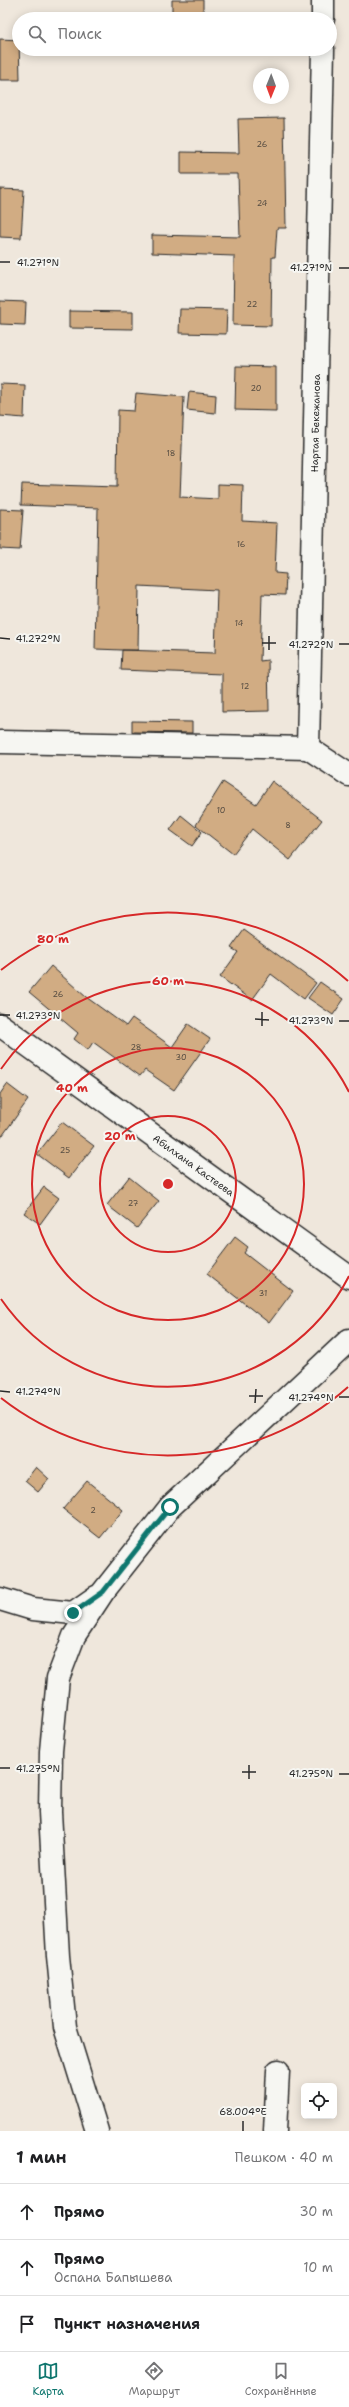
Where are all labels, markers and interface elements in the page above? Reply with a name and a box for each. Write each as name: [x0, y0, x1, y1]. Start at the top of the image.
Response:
search box: [12, 12, 337, 56]
icon: search: [26, 23, 48, 45]
text: Поиск: [58, 24, 102, 44]
north arrow: [253, 68, 289, 104]
house number: 26: [257, 139, 268, 150]
house number: 24: [257, 198, 268, 209]
text: 41.271°N: [17, 256, 59, 269]
text: 41.271°N: [290, 261, 332, 274]
house number: 22: [247, 299, 258, 310]
street label: Нартая Бекежанова: [307, 373, 323, 472]
house number: 20: [251, 383, 261, 394]
house number: 18: [167, 448, 175, 459]
house number: 16: [237, 539, 246, 550]
house number: 14: [235, 618, 244, 629]
text: 41.272°N: [16, 632, 60, 645]
text: 41.272°N: [289, 638, 333, 651]
house number: 12: [241, 681, 250, 692]
house number: 10: [217, 805, 225, 816]
house number: 8: [285, 820, 291, 831]
text: 80 m: [37, 931, 69, 947]
text: 60 m: [152, 973, 184, 989]
house number: 26: [53, 989, 64, 1000]
text: 41.273°N: [15, 1009, 61, 1022]
text: 41.273°N: [288, 1014, 334, 1027]
house number: 28: [131, 1042, 141, 1053]
house number: 30: [175, 1052, 187, 1063]
text: 40 m: [56, 1080, 88, 1096]
text: 20 m: [104, 1128, 136, 1144]
street label: Абилхана Кастеева: [151, 1131, 238, 1199]
house number: 25: [60, 1145, 70, 1156]
centre of rings: [161, 1177, 175, 1191]
house number: 27: [128, 1198, 139, 1209]
house number: 31: [259, 1288, 267, 1299]
text: 41.274°N: [15, 1385, 61, 1398]
text: 41.274°N: [288, 1391, 334, 1404]
route start: [161, 1498, 179, 1516]
house number: 2: [90, 1505, 96, 1516]
route end: [64, 1604, 82, 1622]
text: 41.275°N: [16, 1762, 60, 1775]
text: 41.275°N: [289, 1767, 333, 1780]
map controls: [301, 2083, 337, 2119]
button: locate: [301, 2083, 337, 2119]
text: 68.004°E: [219, 2105, 267, 2118]
text: 1 мин: [16, 2146, 66, 2168]
text: Пешком · 40 m: [235, 2149, 333, 2166]
icon: ahead: [16, 2201, 38, 2223]
text: Прямо: [54, 2202, 104, 2222]
text: 30 m: [299, 2203, 333, 2220]
text: Прямо: [54, 2249, 104, 2269]
icon: ahead: [16, 2257, 38, 2279]
text: 10 m: [303, 2259, 333, 2276]
text: Оспана Бапышева: [54, 2269, 172, 2286]
icon: arrive: [16, 2313, 38, 2335]
text: Пункт назначения: [54, 2314, 200, 2334]
tab: Карта: [32, 2360, 64, 2399]
tab: Маршрут: [129, 2360, 180, 2399]
tab: Сохранённые: [245, 2360, 317, 2399]

